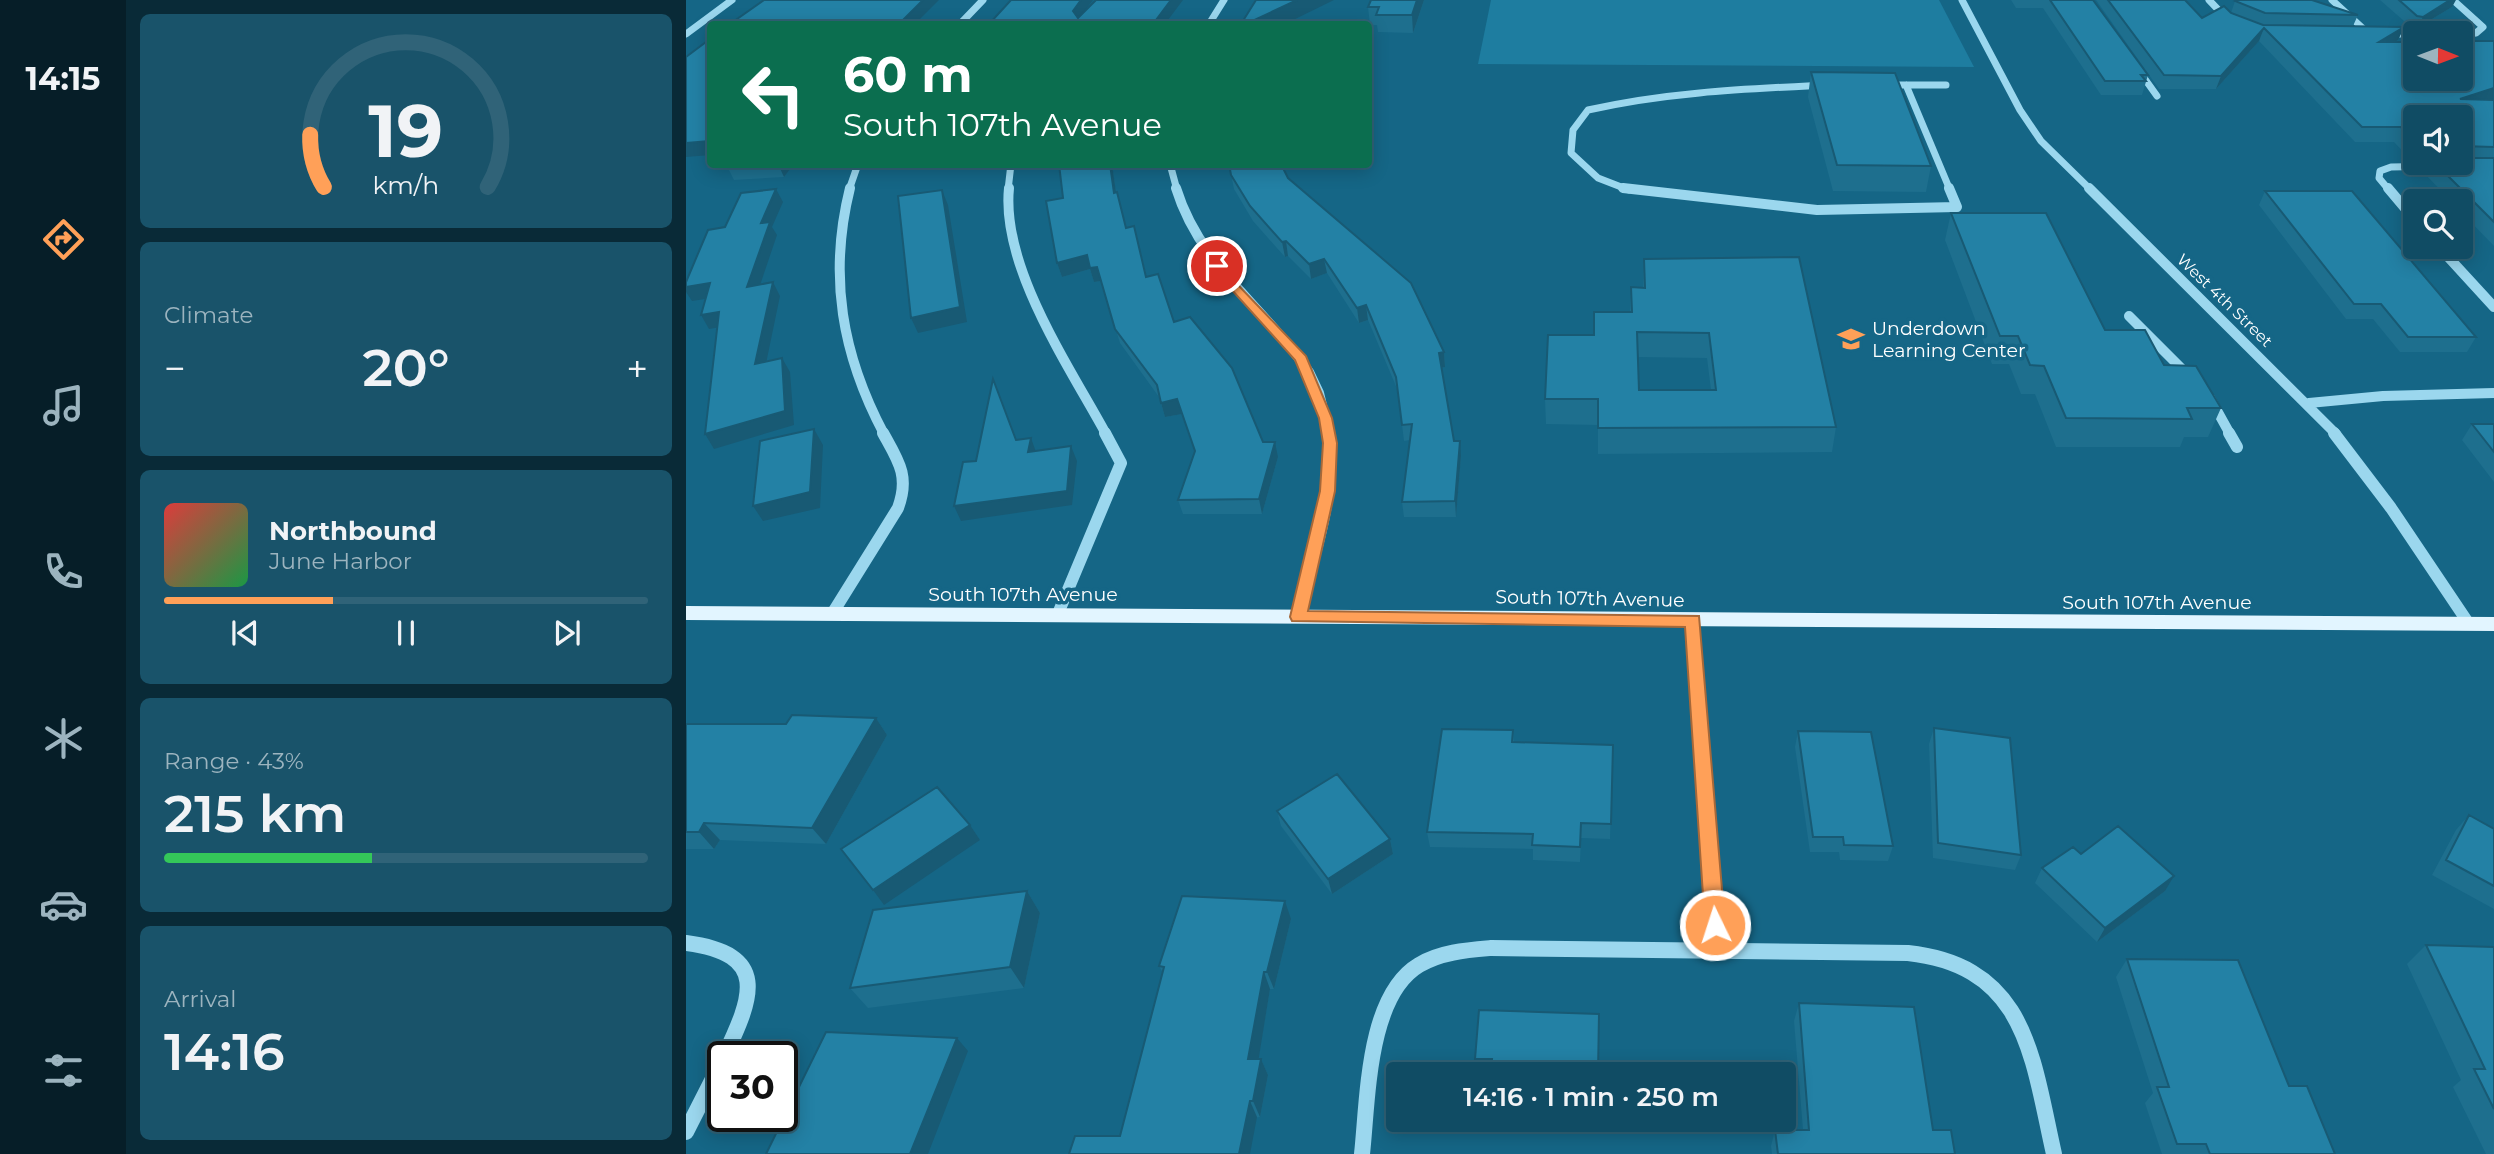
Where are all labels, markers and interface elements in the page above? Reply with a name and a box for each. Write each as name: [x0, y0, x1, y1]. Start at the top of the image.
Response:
north arrow: [2403, 21, 2473, 91]
map controls: [2403, 21, 2473, 259]
text: 60 m: [843, 45, 973, 104]
icon: left: [728, 49, 819, 140]
text: 14:15: [26, 59, 100, 98]
text: 19: [369, 87, 443, 175]
text: South 107th Avenue: [843, 105, 1162, 144]
button: sound: [2403, 105, 2473, 175]
text: km/h: [373, 170, 439, 200]
button: search: [2403, 189, 2473, 259]
icon: directions: [39, 215, 88, 264]
pin: [1187, 236, 1247, 296]
icon: arrive: [1198, 247, 1236, 285]
street label: West 4th Street: [2173, 250, 2277, 351]
text: Climate: [164, 301, 253, 329]
place label: Underdown Learning Center: [1872, 317, 2026, 362]
school or university icon: Underdown Learning Center: [1836, 324, 1866, 354]
text: 20°: [362, 336, 450, 399]
text: −: [164, 345, 186, 392]
text: +: [626, 345, 648, 392]
icon: music: [39, 381, 88, 430]
text: Northbound: [269, 515, 437, 547]
icon: phone: [39, 547, 88, 596]
text: June Harbor: [269, 547, 412, 575]
street label: South 107th Avenue: [928, 583, 1118, 606]
street label: South 107th Avenue: [1495, 585, 1685, 612]
street label: South 107th Avenue: [2062, 591, 2252, 614]
icon: previous: [226, 614, 264, 652]
icon: pause: [387, 614, 425, 652]
icon: next: [548, 614, 586, 652]
icon: climate: [39, 714, 88, 763]
text: Range · 43%: [164, 747, 304, 775]
text: 215 km: [164, 782, 346, 845]
icon: car: [39, 880, 88, 929]
position arrow: [1678, 888, 1752, 962]
text: Arrival: [164, 985, 237, 1013]
text: 14:16: [164, 1020, 285, 1083]
speed limit sign: 30: [707, 1041, 798, 1132]
icon: filters: [39, 1046, 88, 1095]
text: 14:16 · 1 min · 250 m: [1463, 1081, 1719, 1113]

